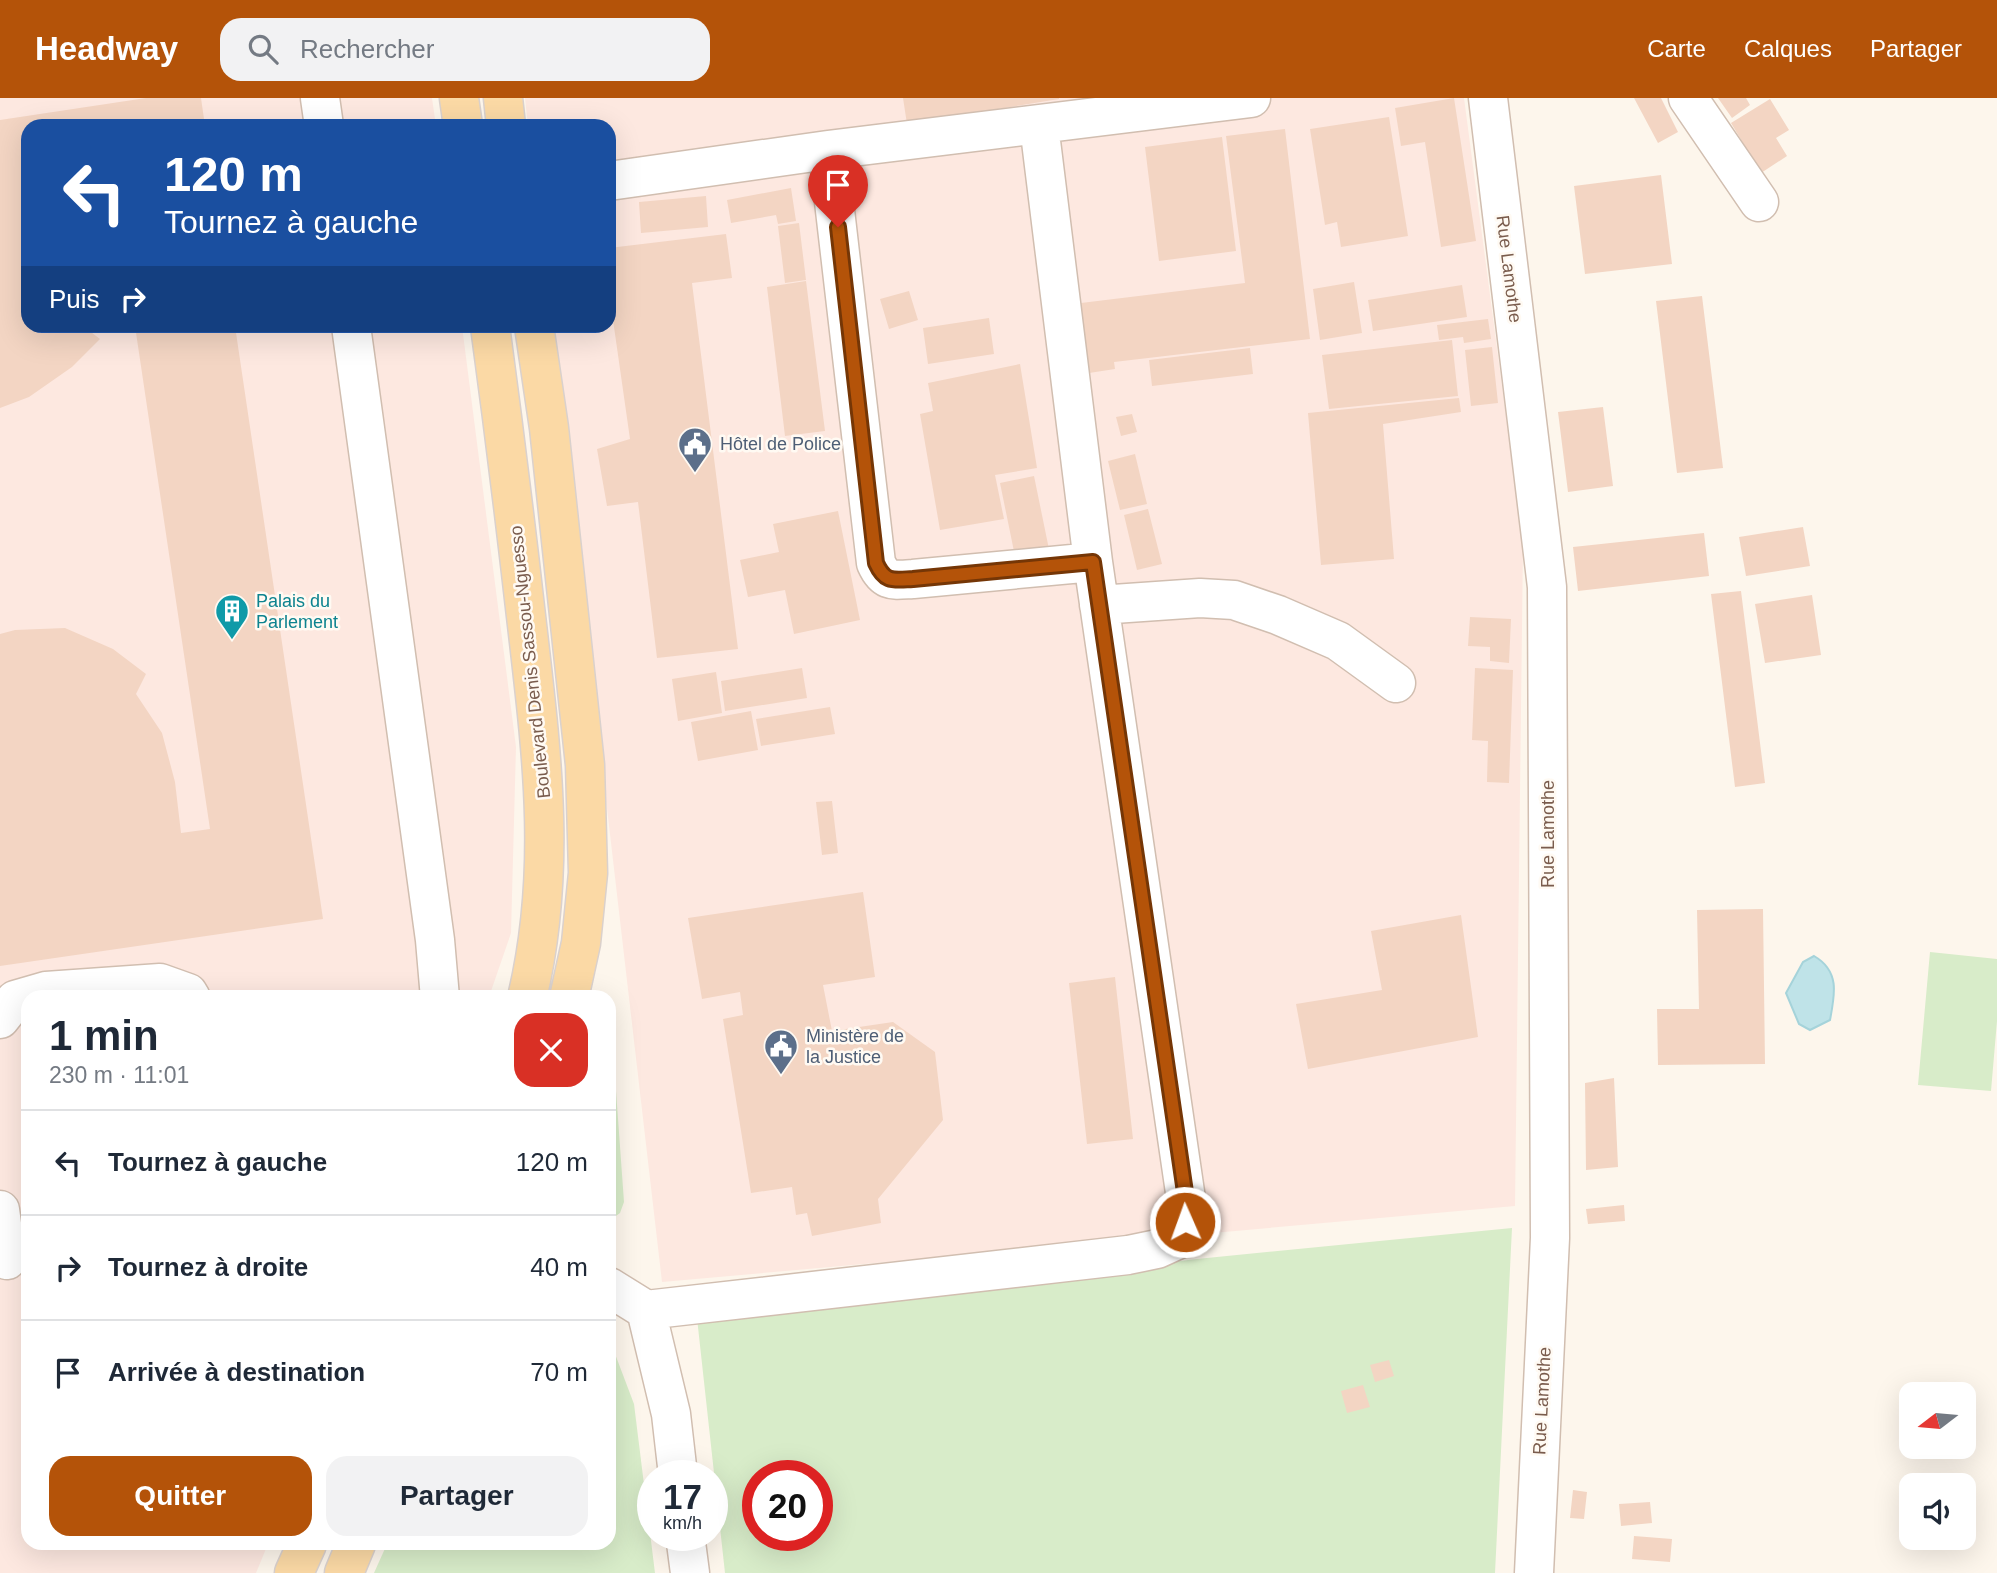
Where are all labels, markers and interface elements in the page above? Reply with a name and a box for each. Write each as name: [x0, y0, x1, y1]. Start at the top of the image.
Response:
search box: [220, 18, 710, 81]
text: Headway: [35, 30, 178, 67]
icon: search: [244, 30, 282, 68]
text: Rechercher: [300, 34, 434, 64]
text: Carte: [1647, 35, 1706, 62]
text: Calques: [1744, 35, 1832, 62]
text: Partager: [1870, 35, 1962, 62]
icon: left: [49, 147, 140, 238]
text: 120 m: [164, 147, 303, 201]
pin: [808, 155, 868, 227]
icon: arrive: [819, 166, 857, 204]
text: Tournez à gauche: [164, 204, 418, 240]
street label: Rue Lamothe: [1492, 214, 1526, 324]
icon: right: [114, 280, 152, 318]
text: Puis: [49, 284, 100, 314]
public building icon: Hôtel de Police: [676, 425, 714, 474]
place label: Hôtel de Police: [720, 434, 841, 454]
street label: Boulevard Denis Sassou-Nguesso: [506, 525, 554, 799]
place label: Palais du Parlement: [256, 591, 338, 632]
building icon: Palais du Parlement: [213, 592, 251, 641]
street label: Rue Lamothe: [1538, 780, 1558, 888]
text: 1 min: [49, 1012, 159, 1059]
button: close: [514, 1013, 588, 1087]
place label: Ministère de la Justice: [806, 1026, 904, 1067]
public building icon: Ministère de la Justice: [762, 1027, 800, 1076]
text: 230 m · 11:01: [49, 1062, 189, 1088]
icon: left: [49, 1144, 87, 1182]
text: Tournez à gauche: [108, 1147, 327, 1177]
text: 120 m: [516, 1147, 588, 1177]
position arrow: [1148, 1185, 1222, 1259]
icon: right: [49, 1249, 87, 1287]
text: Tournez à droite: [108, 1252, 308, 1282]
text: 40 m: [530, 1252, 588, 1282]
street label: Rue Lamothe: [1529, 1347, 1555, 1455]
icon: arrive: [49, 1354, 87, 1392]
text: Arrivée à destination: [108, 1357, 365, 1387]
text: 70 m: [530, 1357, 588, 1387]
north arrow: [1899, 1382, 1976, 1460]
map controls: [1899, 1382, 1976, 1550]
button: Quitter: [49, 1456, 312, 1536]
button: Partager: [326, 1456, 588, 1536]
speed limit sign: 20: [742, 1460, 833, 1551]
button: sound: [1899, 1473, 1976, 1550]
text: 17: [663, 1477, 702, 1516]
text: km/h: [663, 1513, 702, 1533]

